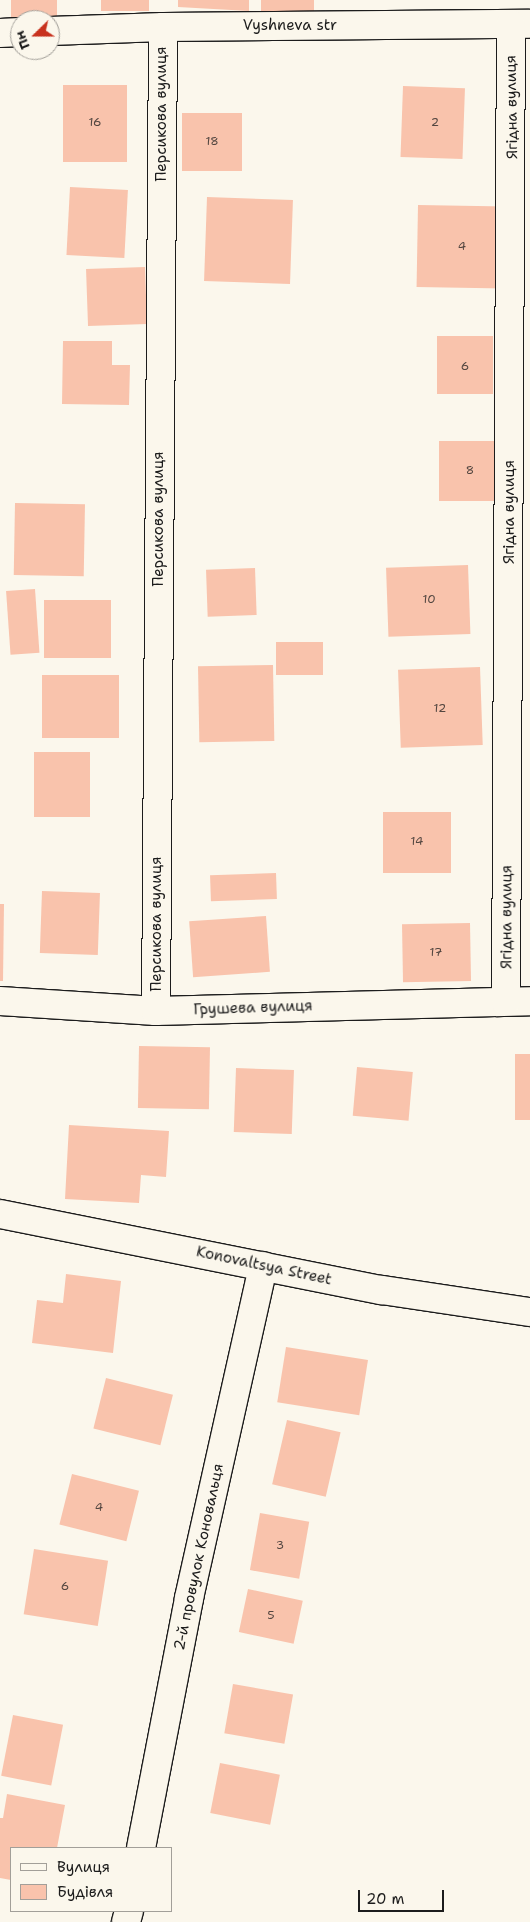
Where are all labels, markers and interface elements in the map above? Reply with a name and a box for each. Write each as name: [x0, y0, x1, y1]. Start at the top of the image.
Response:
north arrow: [10, 10, 60, 60]
street label: Vyshneva str: [243, 17, 337, 35]
text: Пн: [10, 28, 34, 52]
street label: Персикова вулиця: [153, 46, 171, 182]
street label: Ягідна вулиця: [502, 55, 522, 159]
house number: 16: [88, 116, 102, 130]
house number: 2: [431, 116, 439, 130]
house number: 18: [205, 135, 219, 149]
house number: 4: [458, 240, 466, 254]
house number: 6: [461, 360, 469, 374]
street label: Персикова вулиця: [150, 451, 168, 587]
street label: Ягідна вулиця: [501, 460, 519, 564]
house number: 8: [466, 464, 474, 478]
house number: 10: [422, 593, 436, 607]
house number: 12: [434, 702, 446, 716]
house number: 14: [411, 835, 423, 849]
street label: Персикова вулиця: [148, 856, 166, 992]
street label: Ягідна вулиця: [498, 865, 516, 969]
house number: 17: [430, 946, 442, 960]
street label: Грушева вулиця: [193, 997, 313, 1019]
street label: Konovaltsya Street: [195, 1243, 333, 1289]
street label: 2-й провулок Коновальця: [170, 1462, 228, 1652]
house number: 4: [95, 1501, 103, 1515]
house number: 3: [276, 1539, 284, 1553]
house number: 6: [61, 1580, 69, 1594]
house number: 5: [267, 1609, 275, 1623]
legend: [10, 1847, 172, 1912]
text: Вулиця: [57, 1857, 110, 1877]
scale bar: [360, 1880, 446, 1912]
text: Будівля: [57, 1882, 113, 1902]
text: 20 m: [366, 1889, 405, 1909]

